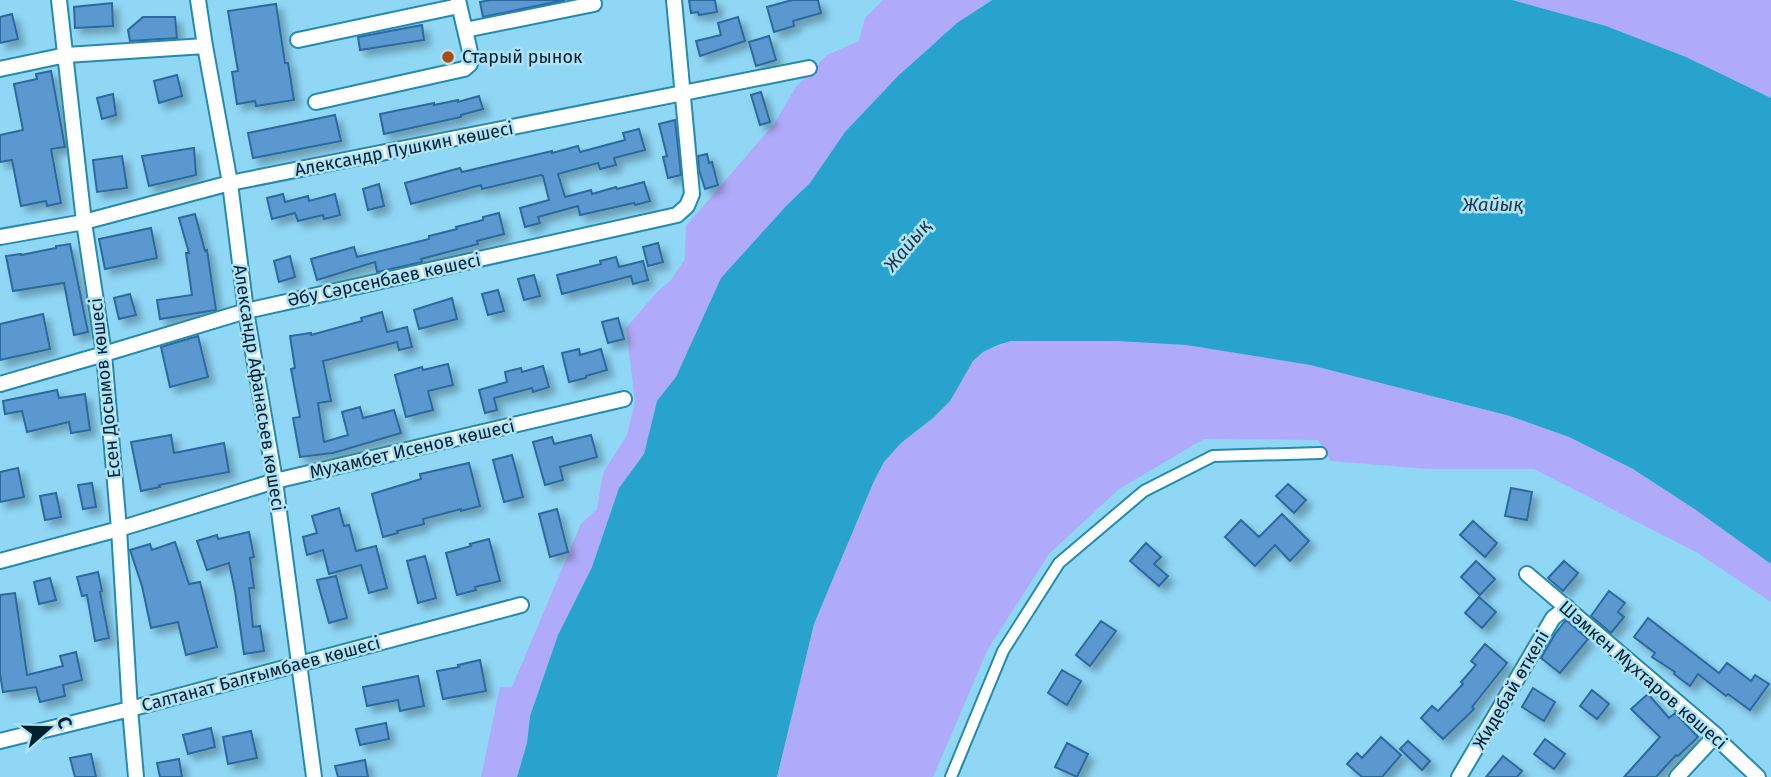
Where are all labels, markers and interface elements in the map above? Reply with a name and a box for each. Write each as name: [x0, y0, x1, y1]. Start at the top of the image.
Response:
place label: Старый рынок: [462, 46, 583, 68]
marker: Старый рынок: [440, 49, 456, 65]
street label: Александр Пушкин көшесі: [293, 117, 515, 181]
water label: Жайық: [1461, 193, 1524, 216]
water label: Жайық: [878, 215, 936, 277]
street label: Әбу Сәрсенбаев көшесі: [285, 249, 483, 311]
street label: Александр Афанасьев көшесі: [229, 263, 289, 513]
street label: Есен Досымов көшесі: [85, 297, 125, 479]
street label: Мухамбет Исенов көшесі: [307, 415, 517, 483]
street label: Шәмкен Мұхтаров көшесі: [1554, 596, 1732, 754]
street label: Жидебай өткелі: [1468, 627, 1554, 753]
street label: Салтанат Балғымбаев көшесі: [139, 631, 383, 717]
north arrow: [14, 693, 84, 763]
text: С: [52, 713, 77, 731]

